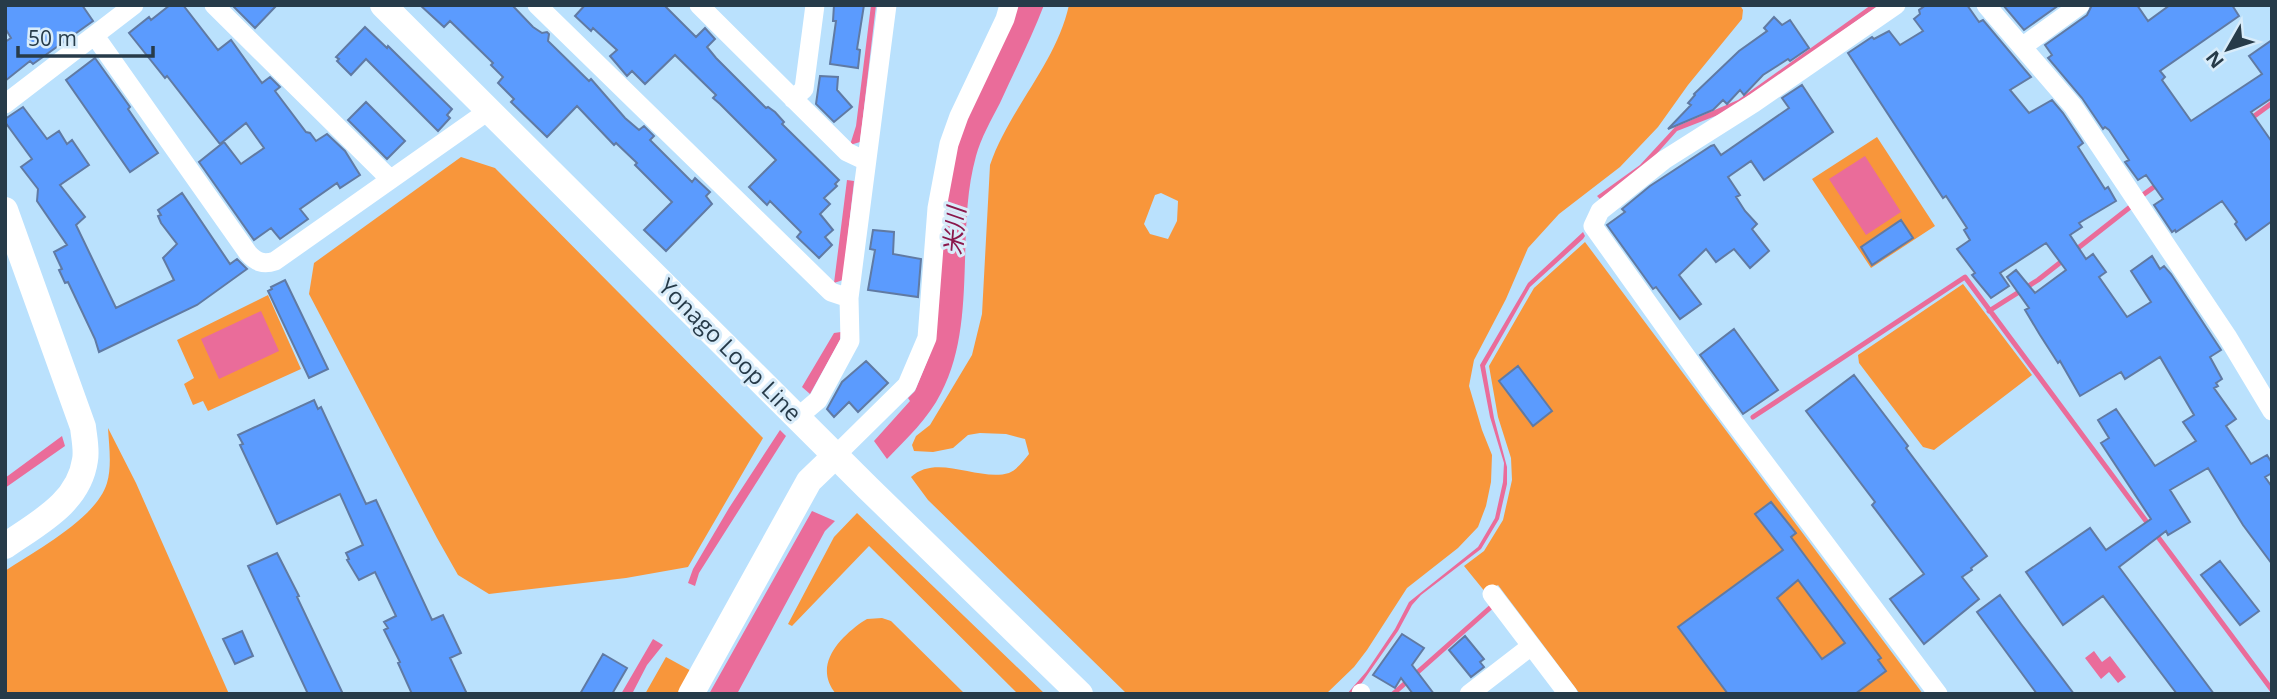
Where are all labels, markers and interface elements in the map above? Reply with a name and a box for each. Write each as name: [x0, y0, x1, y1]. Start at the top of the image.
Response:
scale bar: [18, 14, 152, 58]
north arrow: [2193, 14, 2263, 84]
text: 50 m: [28, 24, 77, 52]
text: N: [2200, 46, 2230, 74]
water label: 米川: [935, 203, 972, 256]
street label: Yonago Loop Line: [652, 271, 809, 428]

